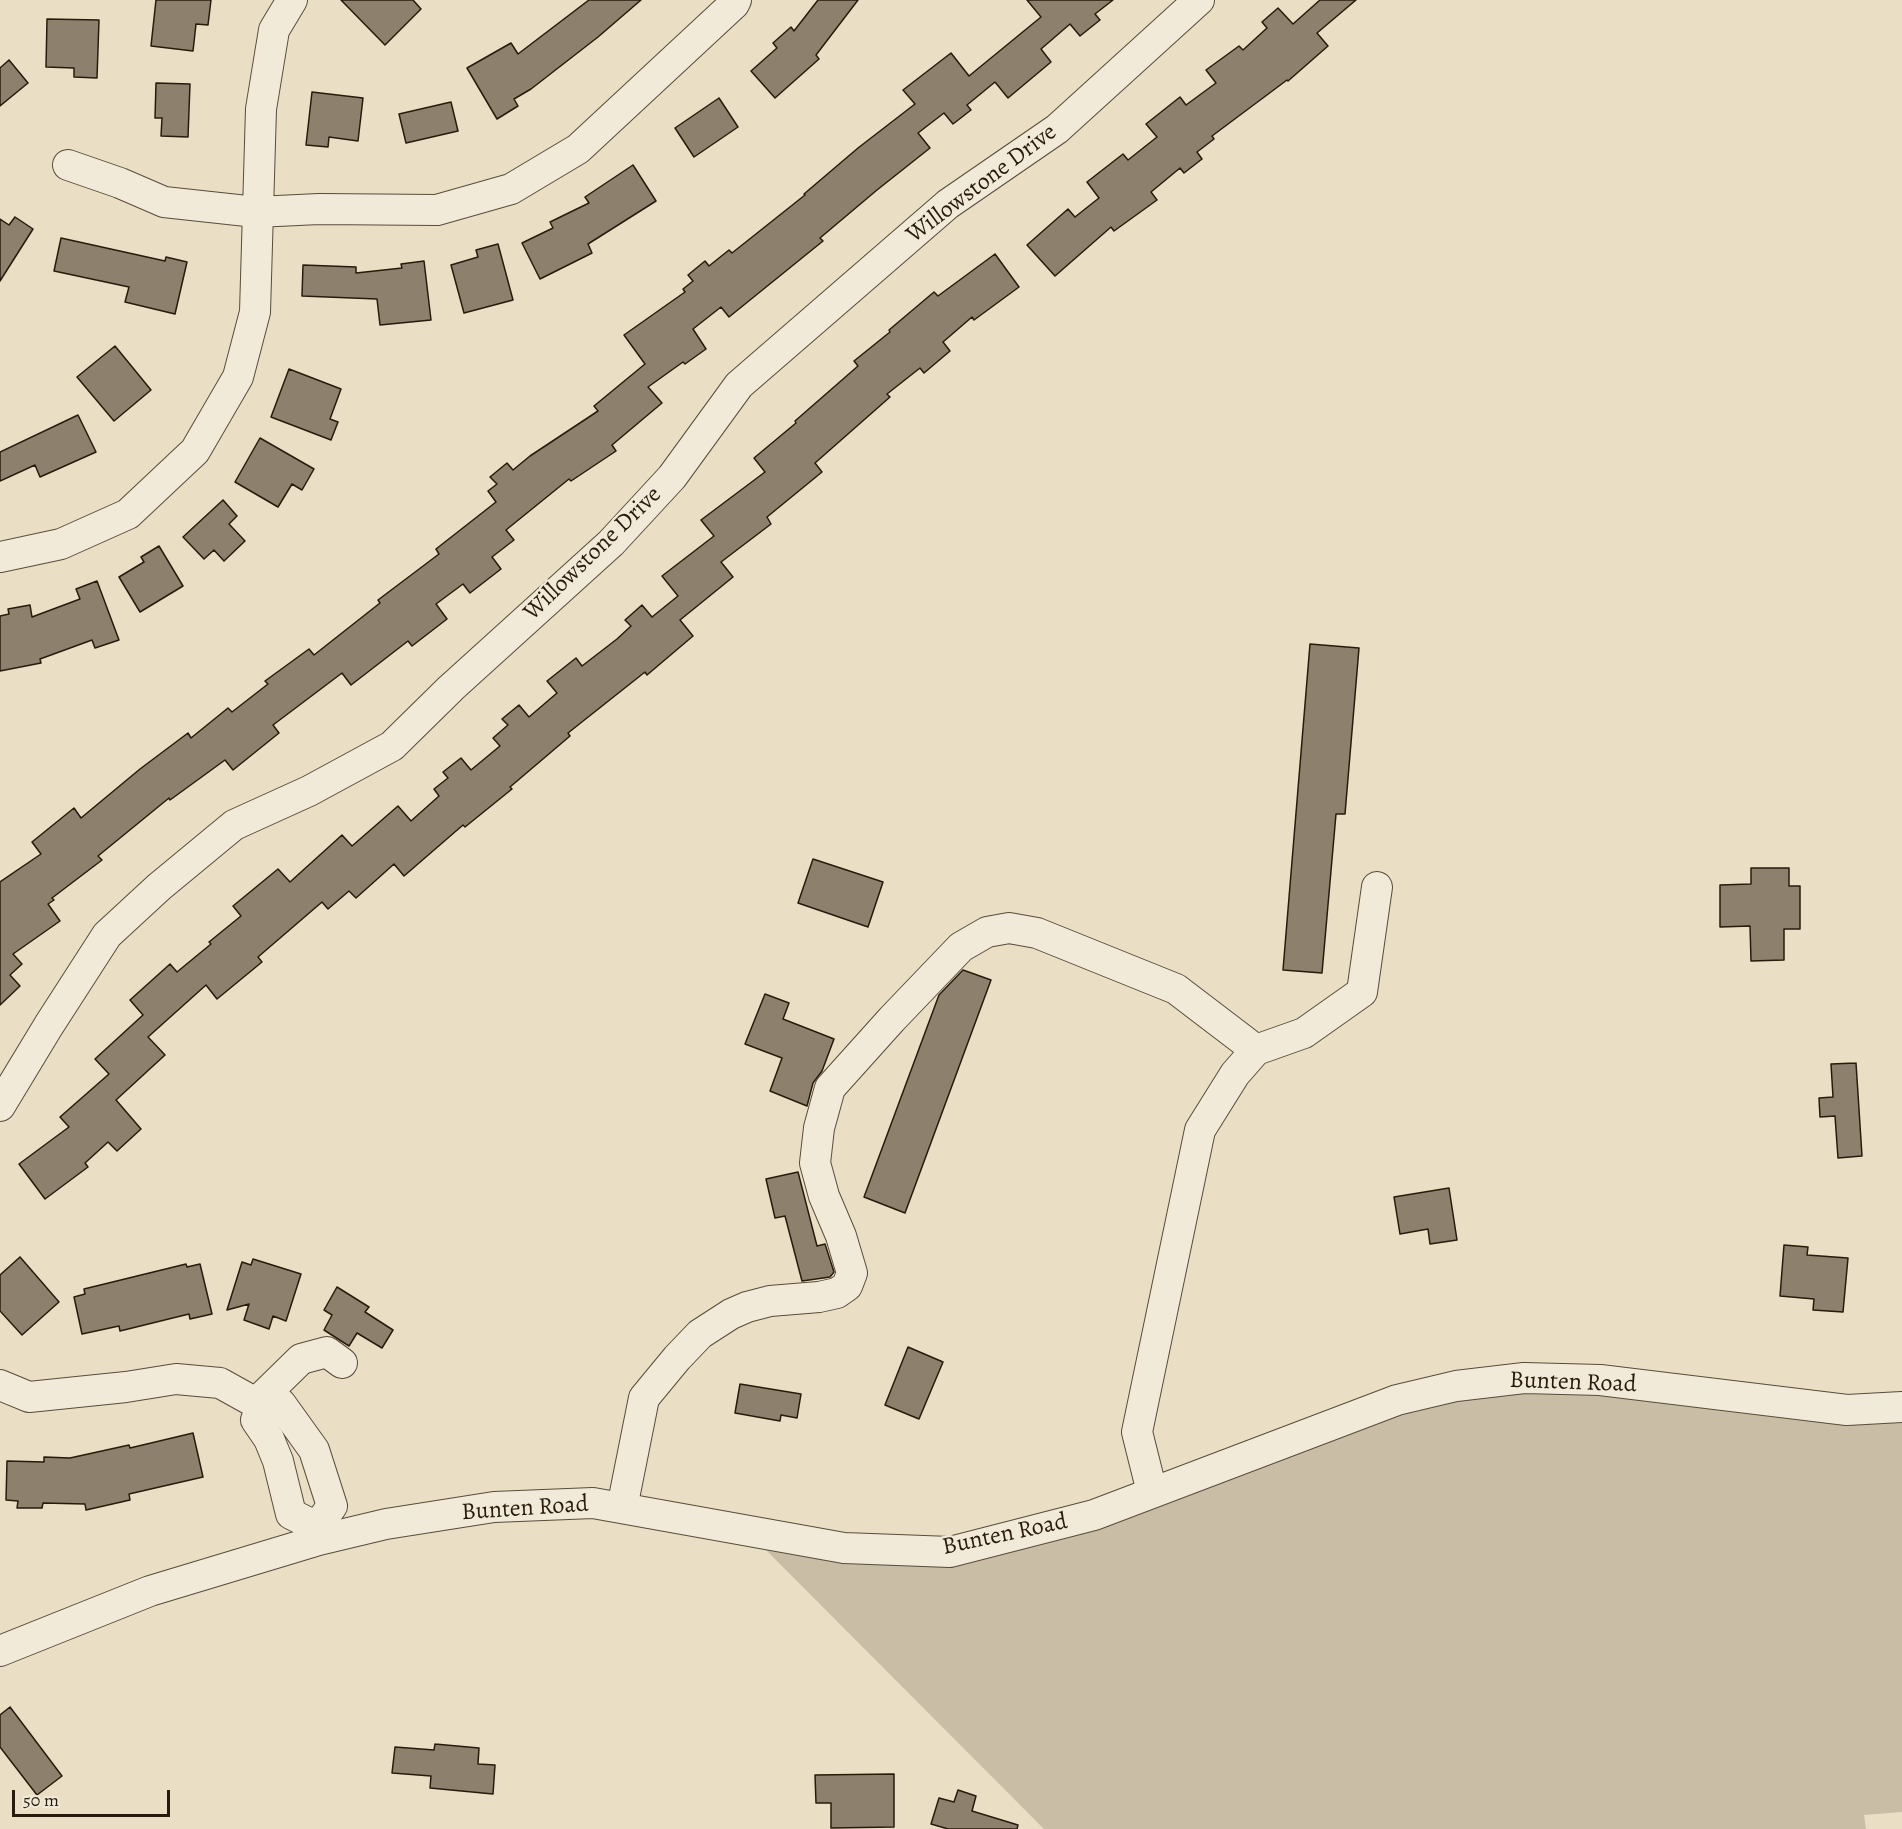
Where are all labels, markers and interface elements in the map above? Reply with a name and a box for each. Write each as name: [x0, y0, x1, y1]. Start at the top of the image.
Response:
street label: Willowstone Drive: [901, 118, 1063, 250]
street label: Willowstone Drive: [518, 481, 668, 627]
street label: Bunten Road: [1509, 1366, 1637, 1400]
street label: Bunten Road: [461, 1490, 589, 1528]
street label: Bunten Road: [940, 1508, 1070, 1562]
scale bar: [15, 1778, 172, 1816]
text: 50 m: [23, 1788, 59, 1812]

